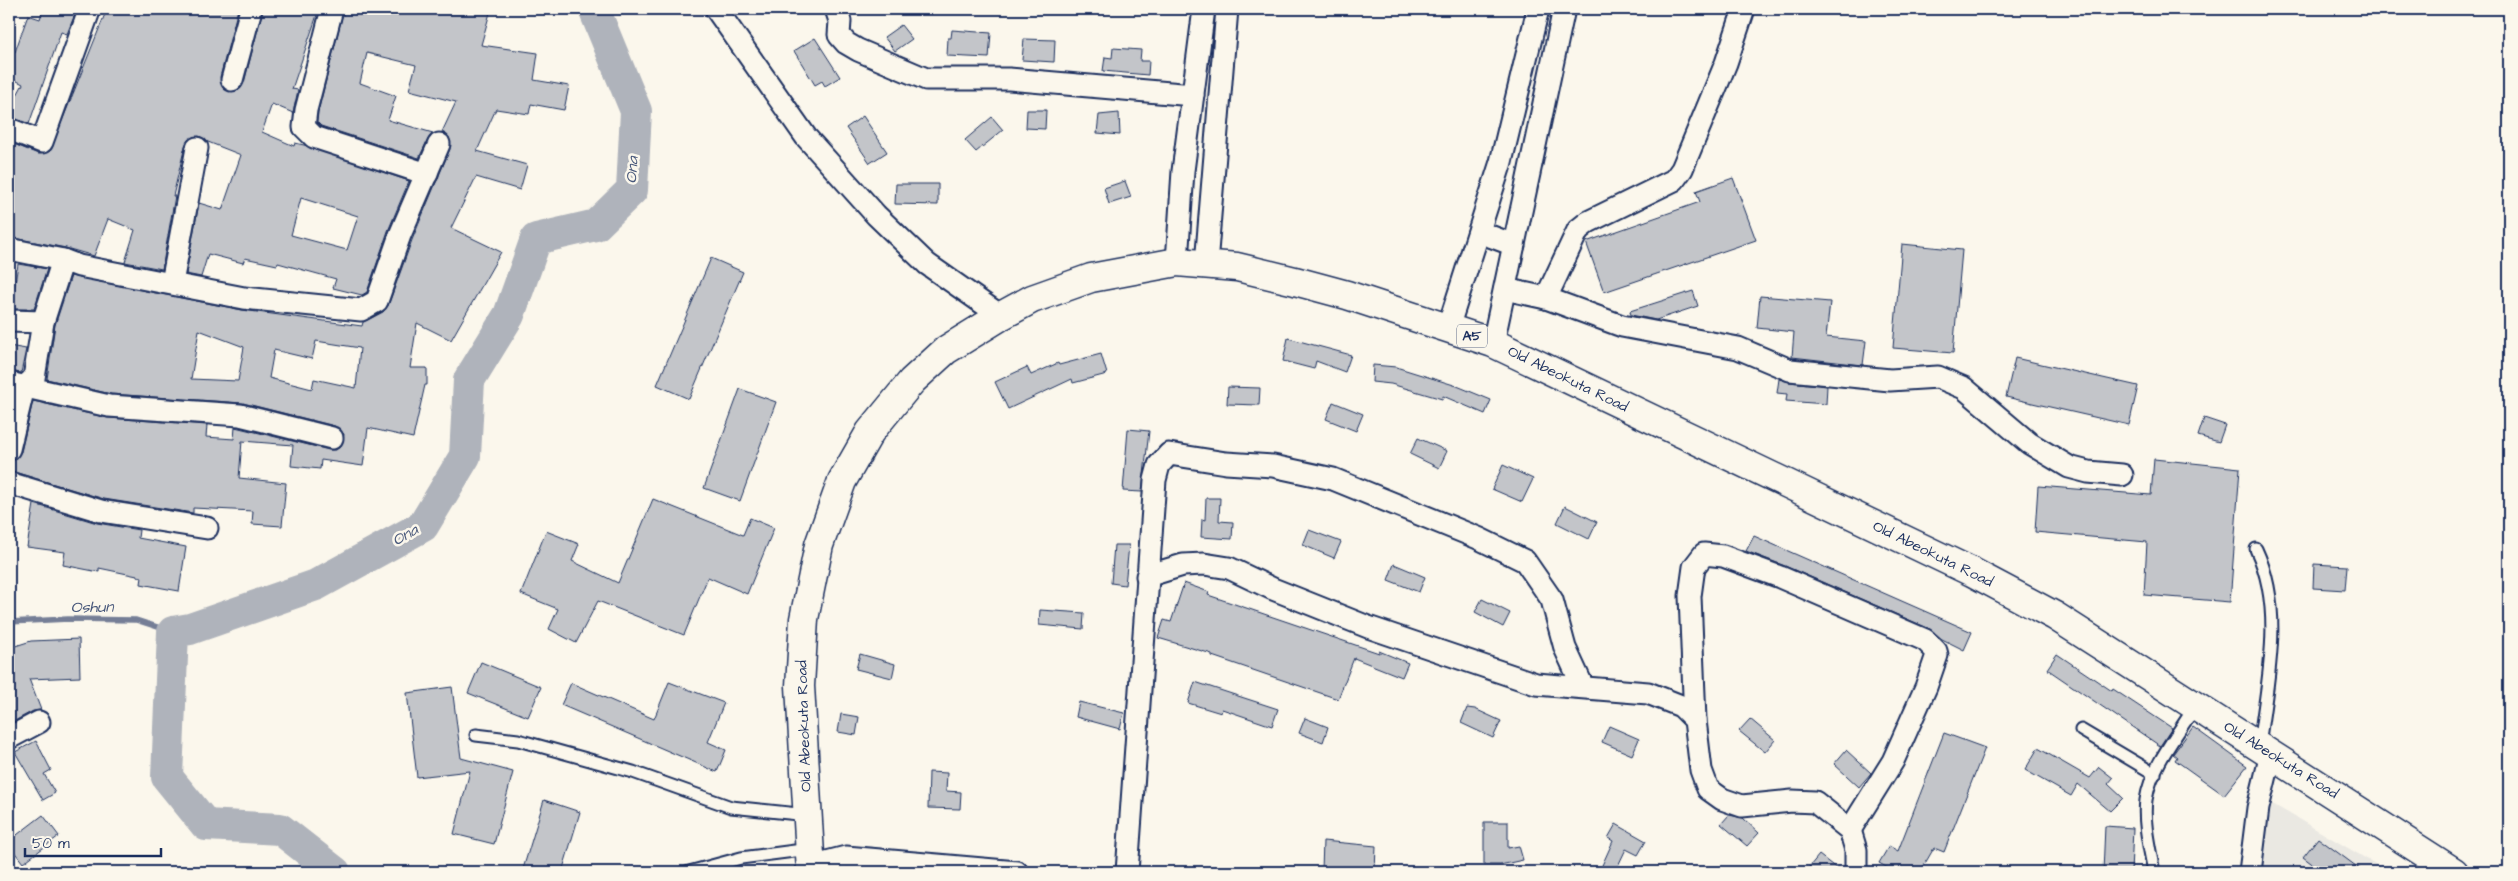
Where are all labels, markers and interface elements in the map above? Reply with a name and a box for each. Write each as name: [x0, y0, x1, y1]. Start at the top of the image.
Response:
water label: Ona: [620, 155, 644, 184]
road number: A5: [1457, 324, 1487, 348]
street label: Old Abeokuta Road: [1504, 341, 1632, 417]
street label: Old Abeokuta Road: [1869, 516, 1997, 592]
water label: Ona: [388, 518, 423, 551]
water label: Oshun: [70, 596, 116, 618]
street label: Old Abeokuta Road: [791, 660, 817, 792]
street label: Old Abeokuta Road: [2220, 716, 2343, 804]
scale bar: [25, 826, 161, 858]
text: 50 m: [32, 833, 70, 854]

